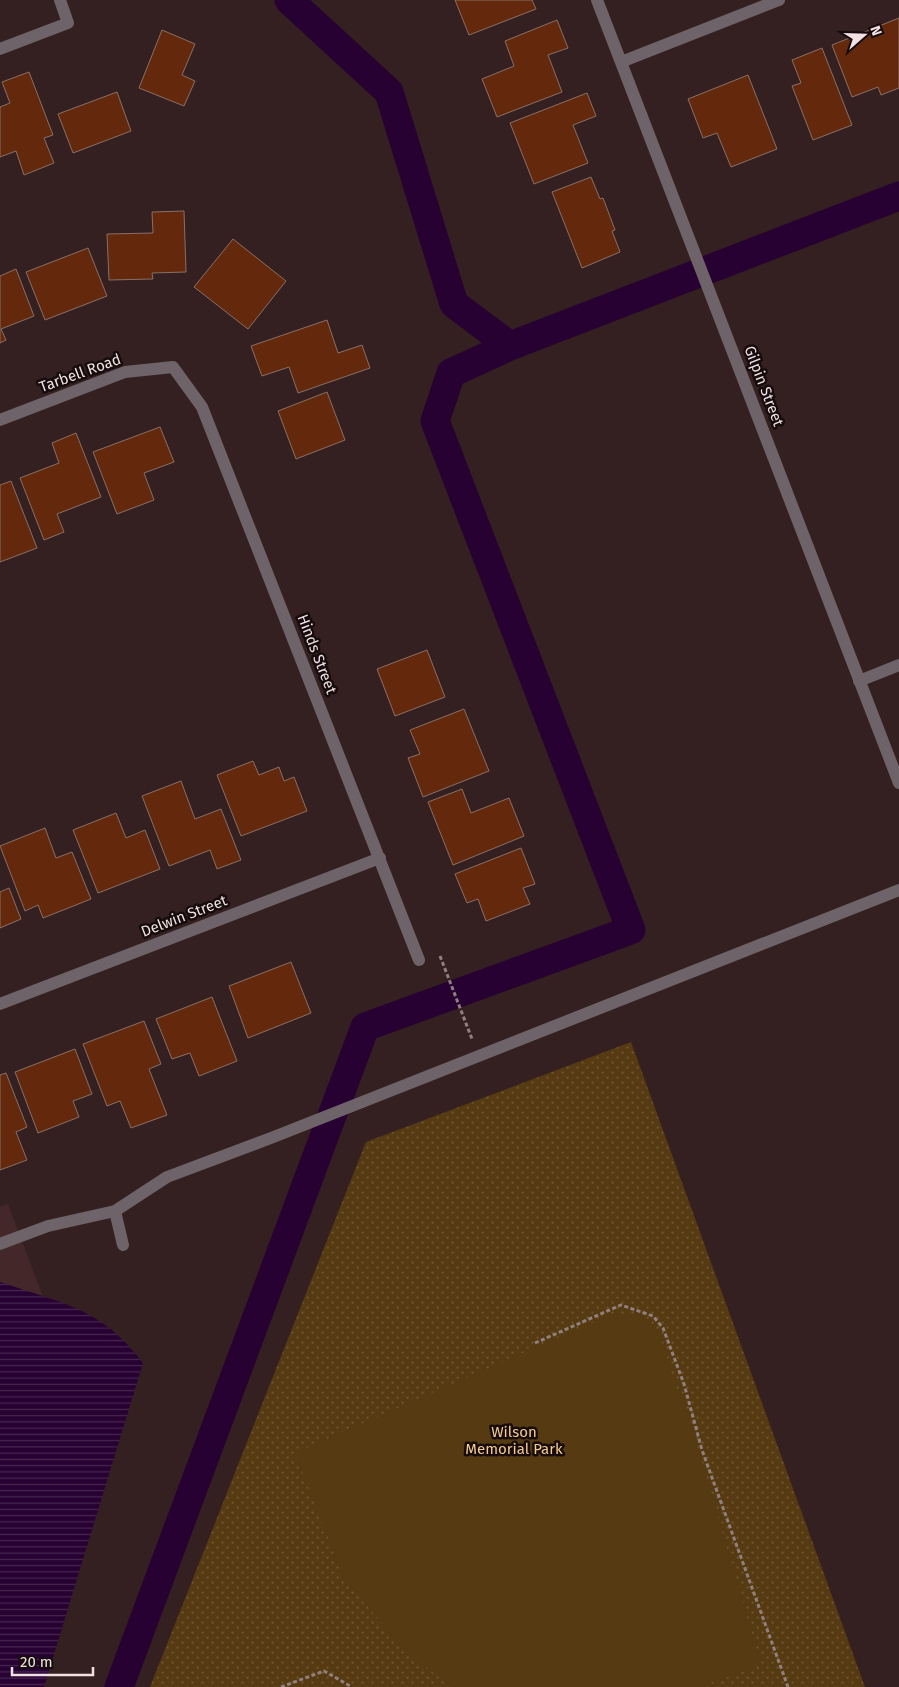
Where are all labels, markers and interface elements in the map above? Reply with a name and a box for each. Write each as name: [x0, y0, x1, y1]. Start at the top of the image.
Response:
north arrow: [839, 10, 889, 60]
text: N: [866, 23, 885, 38]
street label: Gilpin Street: [740, 343, 788, 429]
street label: Tarbell Road: [37, 350, 123, 396]
street label: Hinds Street: [294, 612, 341, 697]
street label: Delwin Street: [138, 891, 230, 941]
park label: Wilson Memorial Park: [465, 1423, 563, 1458]
scale bar: [12, 1644, 94, 1676]
text: 20 m: [20, 1653, 53, 1671]

